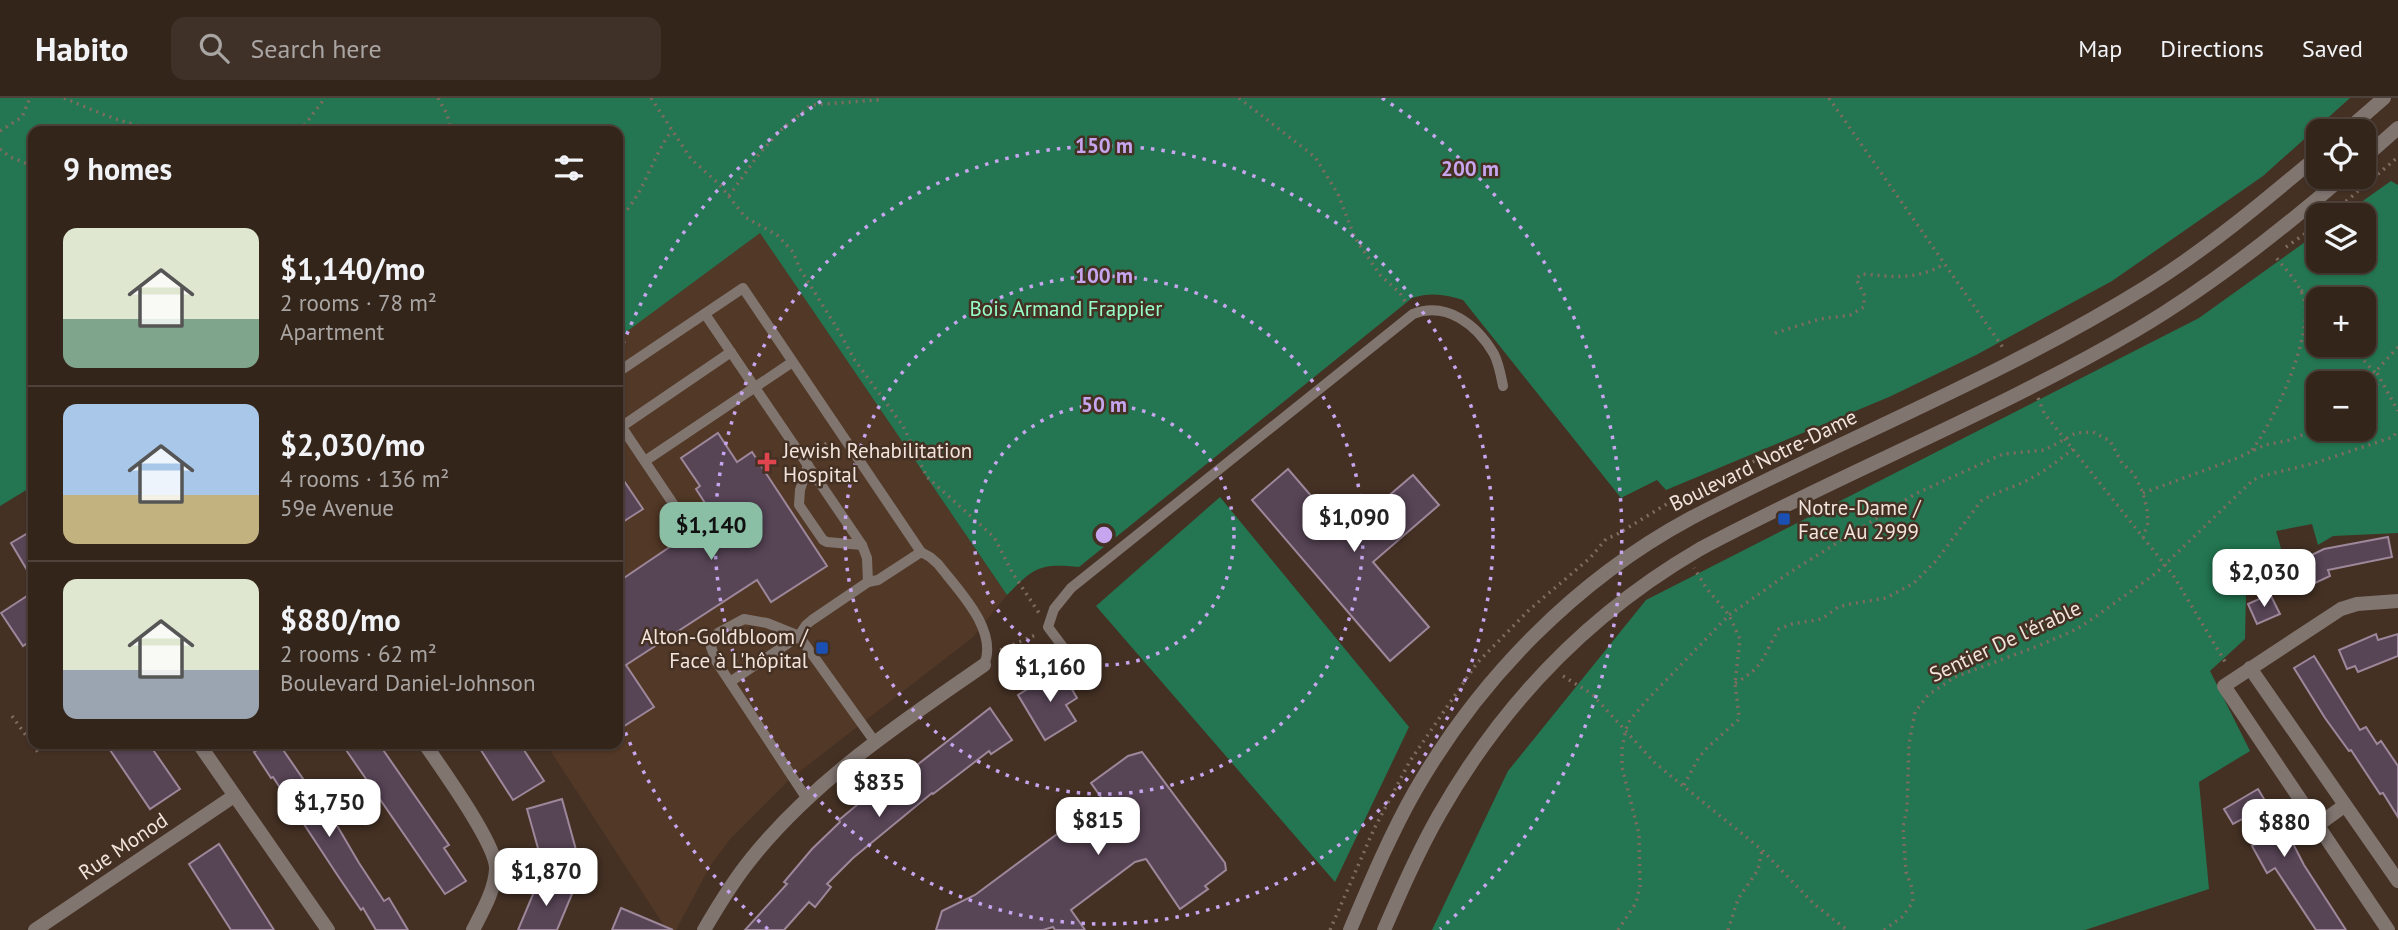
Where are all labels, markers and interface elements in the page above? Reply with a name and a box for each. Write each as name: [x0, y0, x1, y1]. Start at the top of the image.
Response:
search box: [171, 17, 661, 80]
text: Habito: [35, 27, 129, 70]
icon: search: [195, 29, 233, 67]
text: Search here: [251, 32, 382, 65]
text: Map: [2078, 33, 2122, 64]
text: Directions: [2160, 33, 2264, 64]
text: Saved: [2302, 33, 2363, 64]
map controls: [2306, 119, 2376, 441]
button: locate: [2306, 119, 2376, 189]
text: 150 m: [1075, 132, 1133, 159]
text: 9 homes: [63, 149, 172, 188]
icon: filters: [550, 149, 588, 187]
text: 200 m: [1441, 155, 1499, 182]
button: layers: [2306, 203, 2376, 273]
text: $1,140/mo: [280, 249, 425, 288]
icon: home: [119, 256, 203, 340]
text: 100 m: [1075, 262, 1133, 289]
button: +: [2306, 287, 2376, 357]
text: 2 rooms · 78 m²: [280, 288, 437, 317]
park label: Bois Armand Frappier: [970, 295, 1162, 322]
text: Apartment: [280, 317, 384, 346]
button: −: [2306, 371, 2376, 441]
text: 50 m: [1081, 391, 1127, 418]
street label: Boulevard Notre-Dame: [1665, 403, 1861, 517]
text: $2,030/mo: [280, 425, 425, 464]
icon: home: [119, 432, 203, 516]
place label: Jewish Rehabilitation Hospital: [782, 437, 972, 488]
marker: Jewish Rehabilitation Hospital: [757, 452, 777, 472]
text: 4 rooms · 136 m²: [280, 464, 449, 493]
text: 59e Avenue: [280, 493, 394, 522]
pin: $1,090: [1297, 494, 1411, 554]
place label: Notre-Dame / Face Au 2999: [1798, 494, 1922, 545]
text: $1,090: [1318, 502, 1390, 531]
pin: $1,140: [654, 503, 768, 562]
text: $1,140: [675, 510, 747, 539]
marker: Notre-Dame / Face Au 2999: [1776, 511, 1792, 527]
centre of rings: [1092, 523, 1116, 547]
pin: $2,030: [2207, 550, 2321, 609]
text: $2,030: [2228, 557, 2300, 586]
street label: Sentier De l'érable: [1925, 594, 2085, 688]
text: $880/mo: [280, 600, 401, 639]
icon: home: [119, 607, 203, 691]
place label: Alton-Goldbloom / Face à L'hôpital: [641, 623, 810, 674]
text: 2 rooms · 62 m²: [280, 639, 437, 668]
marker: Alton-Goldbloom / Face à L'hôpital: [814, 640, 830, 656]
pin: $1,160: [993, 644, 1107, 704]
text: $1,160: [1014, 652, 1086, 681]
text: Boulevard Daniel-Johnson: [280, 668, 536, 697]
pin: $835: [838, 760, 920, 819]
text: $835: [853, 767, 905, 796]
pin: $1,750: [272, 780, 386, 839]
text: $1,750: [293, 787, 365, 816]
pin: $815: [1057, 798, 1139, 857]
pin: $880: [2243, 800, 2325, 859]
text: $815: [1072, 805, 1124, 834]
street label: Rue Monod: [73, 806, 173, 886]
text: $880: [2258, 807, 2310, 836]
pin: $1,870: [489, 848, 603, 908]
text: $1,870: [510, 856, 582, 885]

